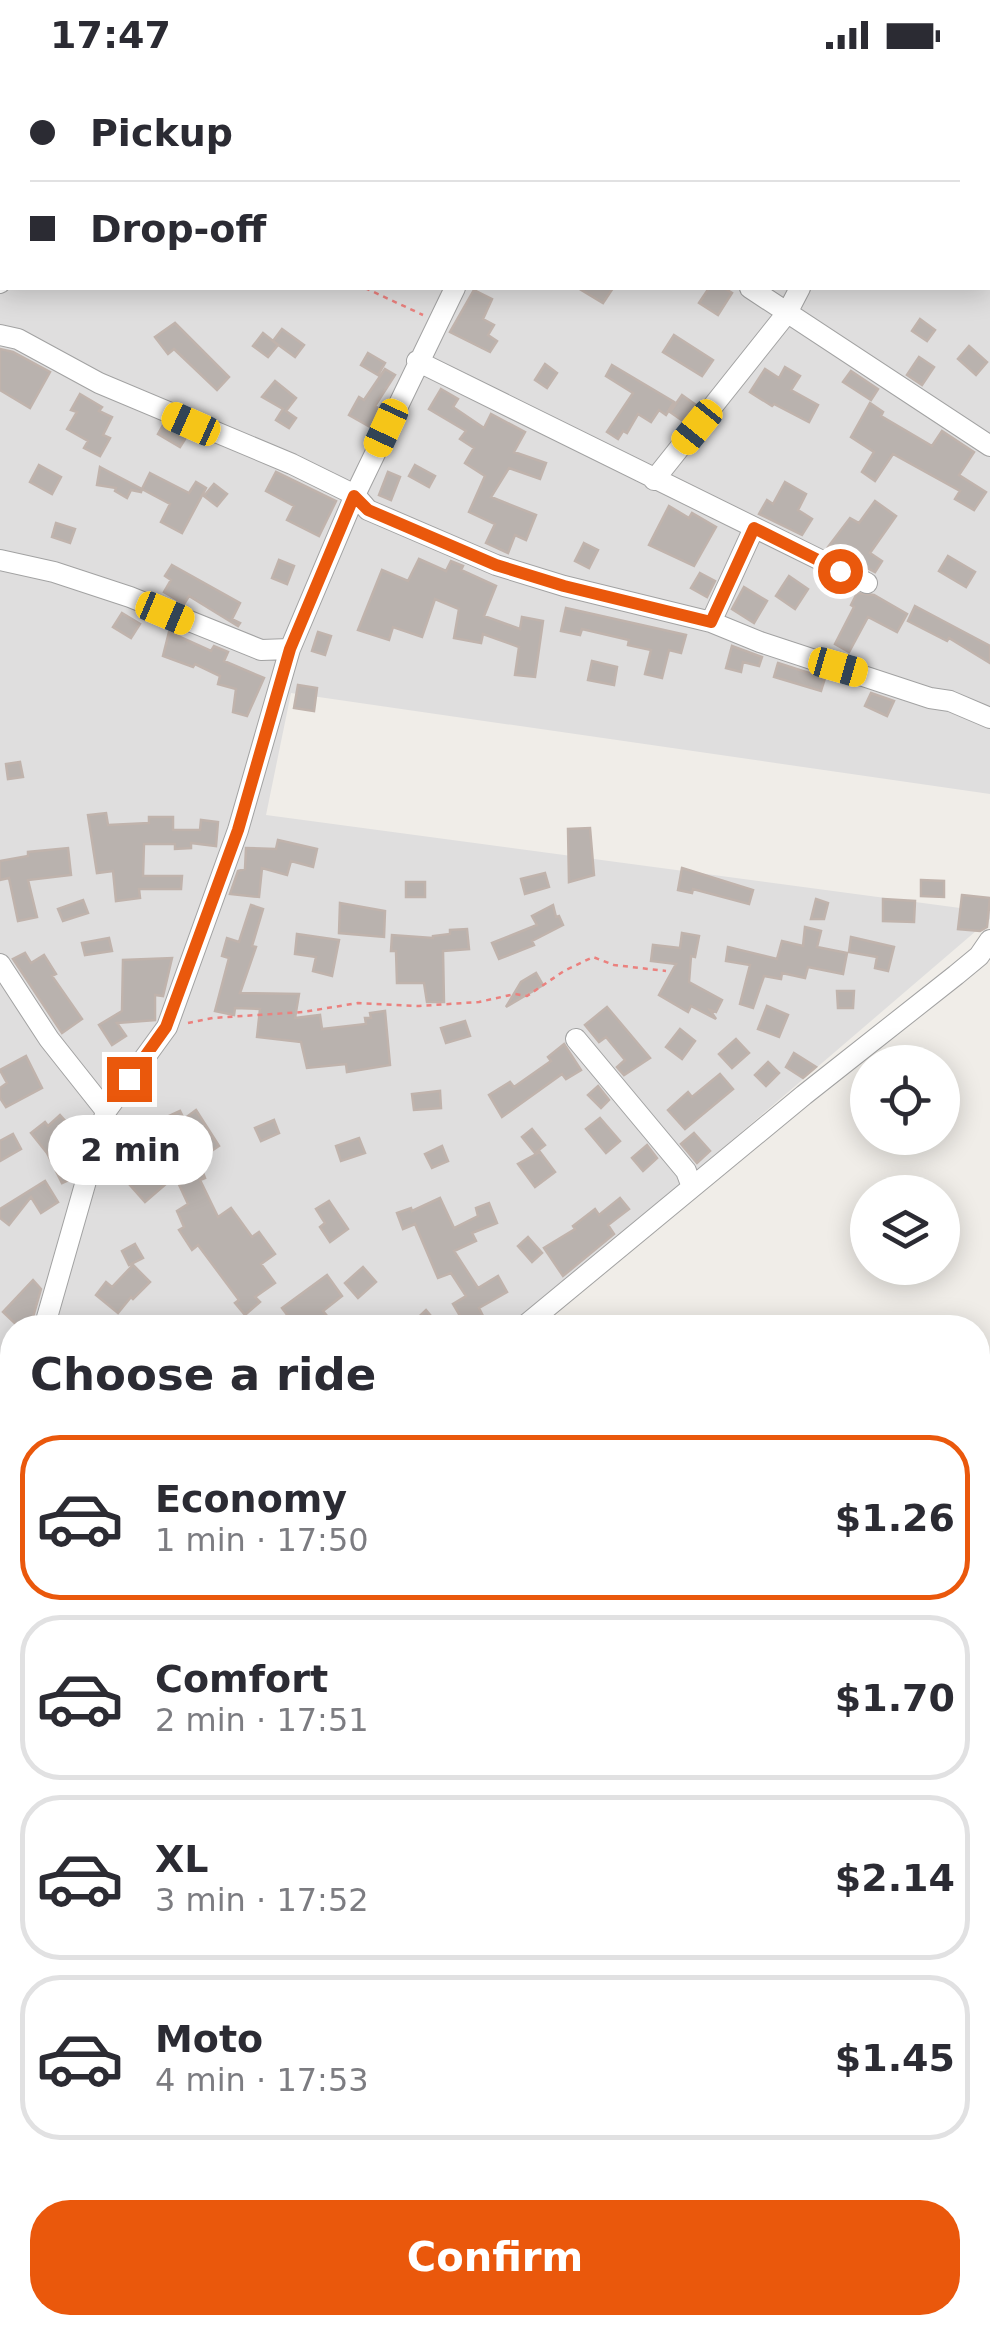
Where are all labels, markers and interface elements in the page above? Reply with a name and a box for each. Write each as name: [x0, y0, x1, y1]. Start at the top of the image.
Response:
text: 17:47: [50, 13, 171, 57]
text: Pickup: [90, 111, 233, 155]
text: Drop-off: [90, 207, 266, 251]
car: [360, 394, 412, 462]
car: [666, 394, 728, 460]
car: [157, 398, 225, 450]
route start: [818, 549, 863, 594]
car: [132, 587, 198, 639]
car: [805, 644, 871, 690]
map controls: [850, 1045, 960, 1285]
button: locate: [850, 1045, 960, 1155]
route end: [107, 1057, 152, 1102]
callout: 2 min: [46, 1114, 212, 1184]
text: 2 min: [80, 1131, 181, 1169]
button: layers: [850, 1175, 960, 1285]
text: Choose a ride: [30, 1348, 376, 1401]
icon: car: [35, 1473, 125, 1563]
text: Economy: [155, 1477, 347, 1521]
text: $1.26: [835, 1496, 955, 1540]
text: 1 min · 17:50: [155, 1521, 369, 1559]
icon: car: [35, 1653, 125, 1743]
text: Comfort: [155, 1657, 328, 1701]
text: $1.70: [835, 1676, 955, 1720]
text: 2 min · 17:51: [155, 1701, 369, 1739]
icon: car: [35, 1833, 125, 1923]
text: XL: [155, 1837, 209, 1881]
text: $2.14: [835, 1856, 955, 1900]
text: 3 min · 17:52: [155, 1881, 369, 1919]
icon: car: [35, 2013, 125, 2103]
text: Moto: [155, 2017, 263, 2061]
text: $1.45: [835, 2036, 955, 2080]
text: 4 min · 17:53: [155, 2061, 369, 2099]
button: Confirm: [30, 2200, 960, 2315]

